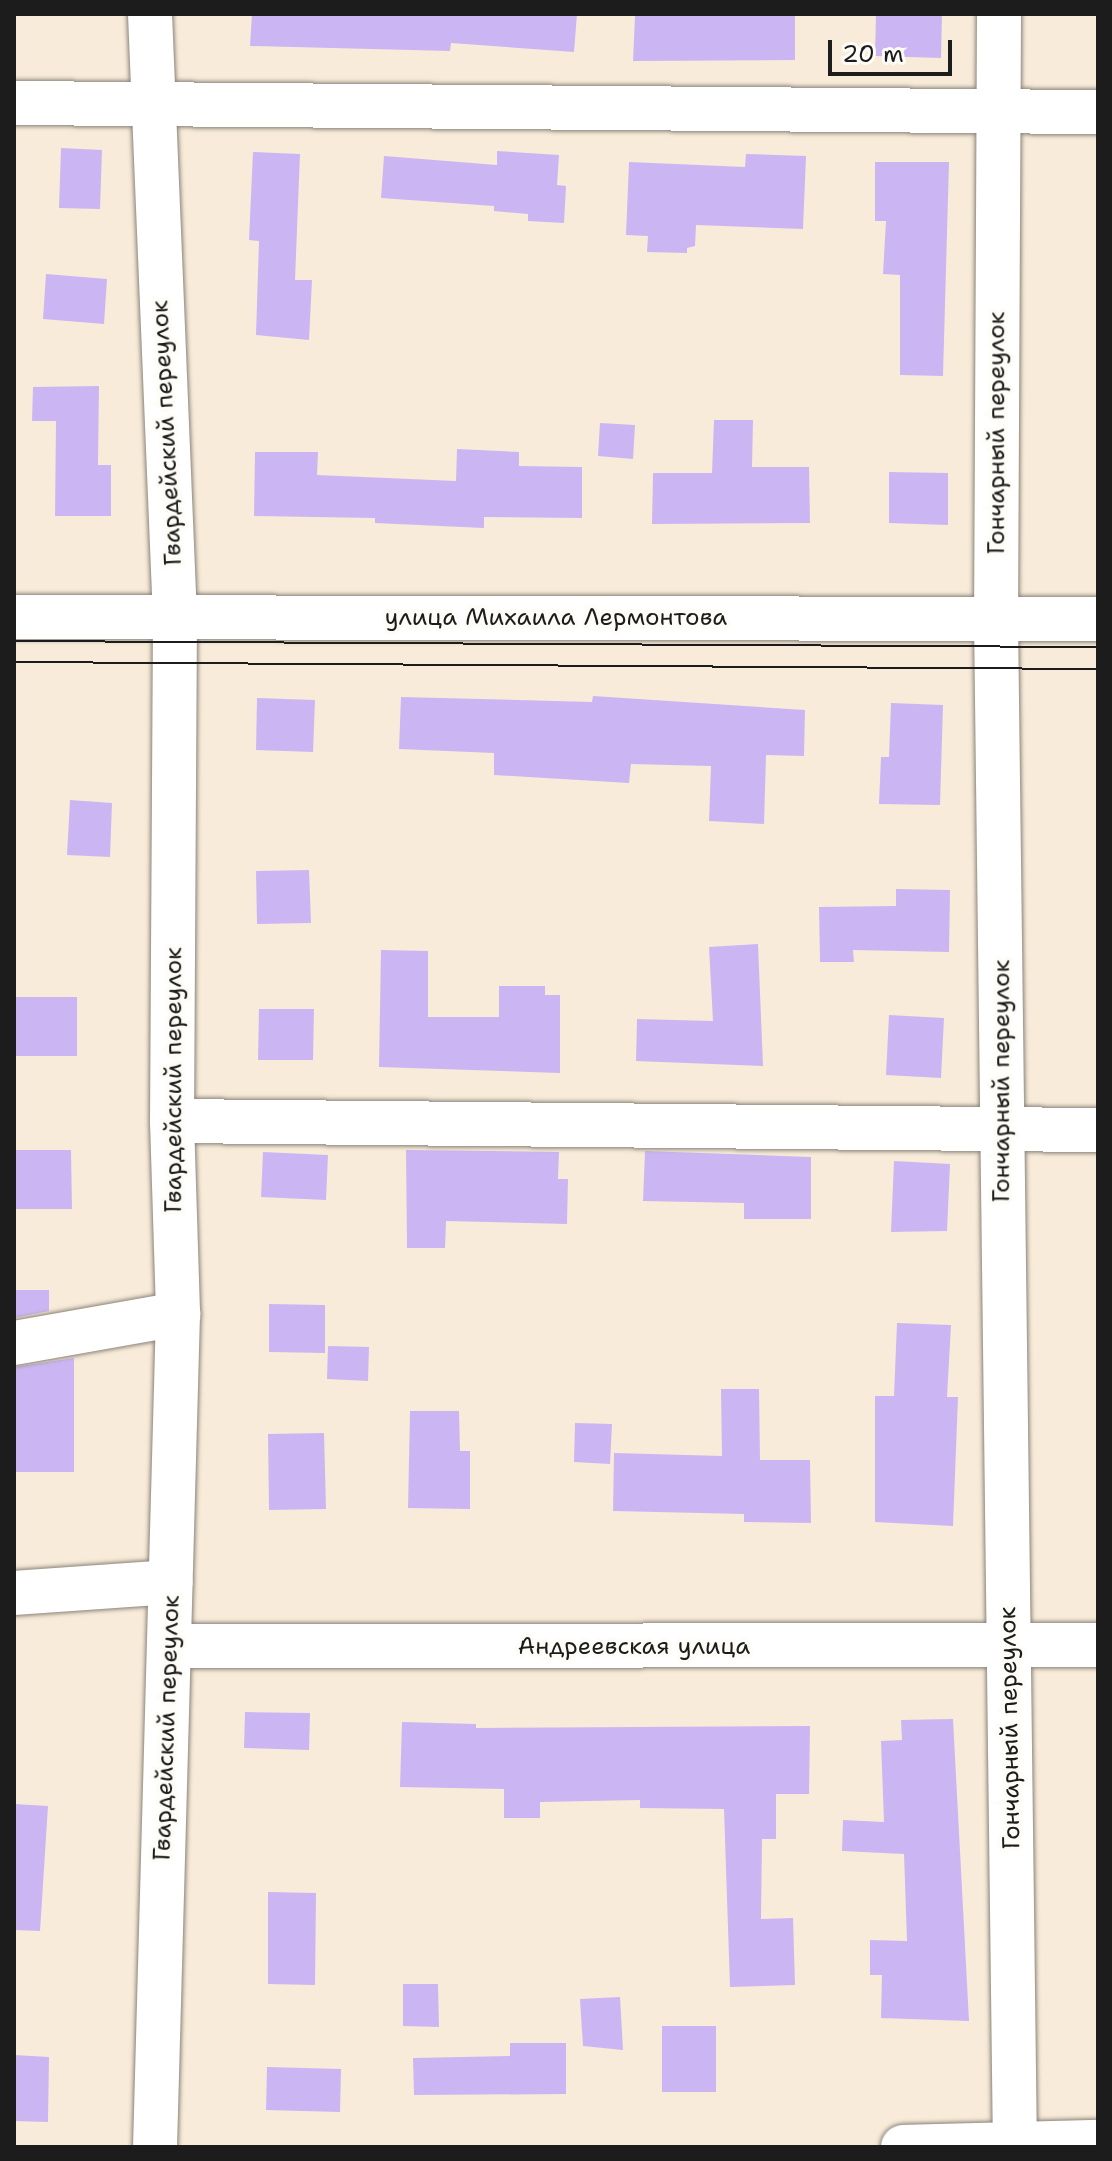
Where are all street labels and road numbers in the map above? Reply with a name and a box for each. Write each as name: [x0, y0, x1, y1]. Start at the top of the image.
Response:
street label: Гвардейский переулок: [146, 300, 188, 566]
street label: Гончарный переулок: [983, 312, 1011, 554]
street label: улица Михаила Лермонтова: [385, 604, 727, 632]
street label: Гвардейский переулок: [160, 947, 188, 1213]
street label: Гончарный переулок: [988, 960, 1016, 1202]
street label: Гвардейский переулок: [148, 1595, 186, 1861]
street label: Гончарный переулок: [993, 1606, 1027, 1850]
street label: Андреевская улица: [518, 1633, 750, 1661]

